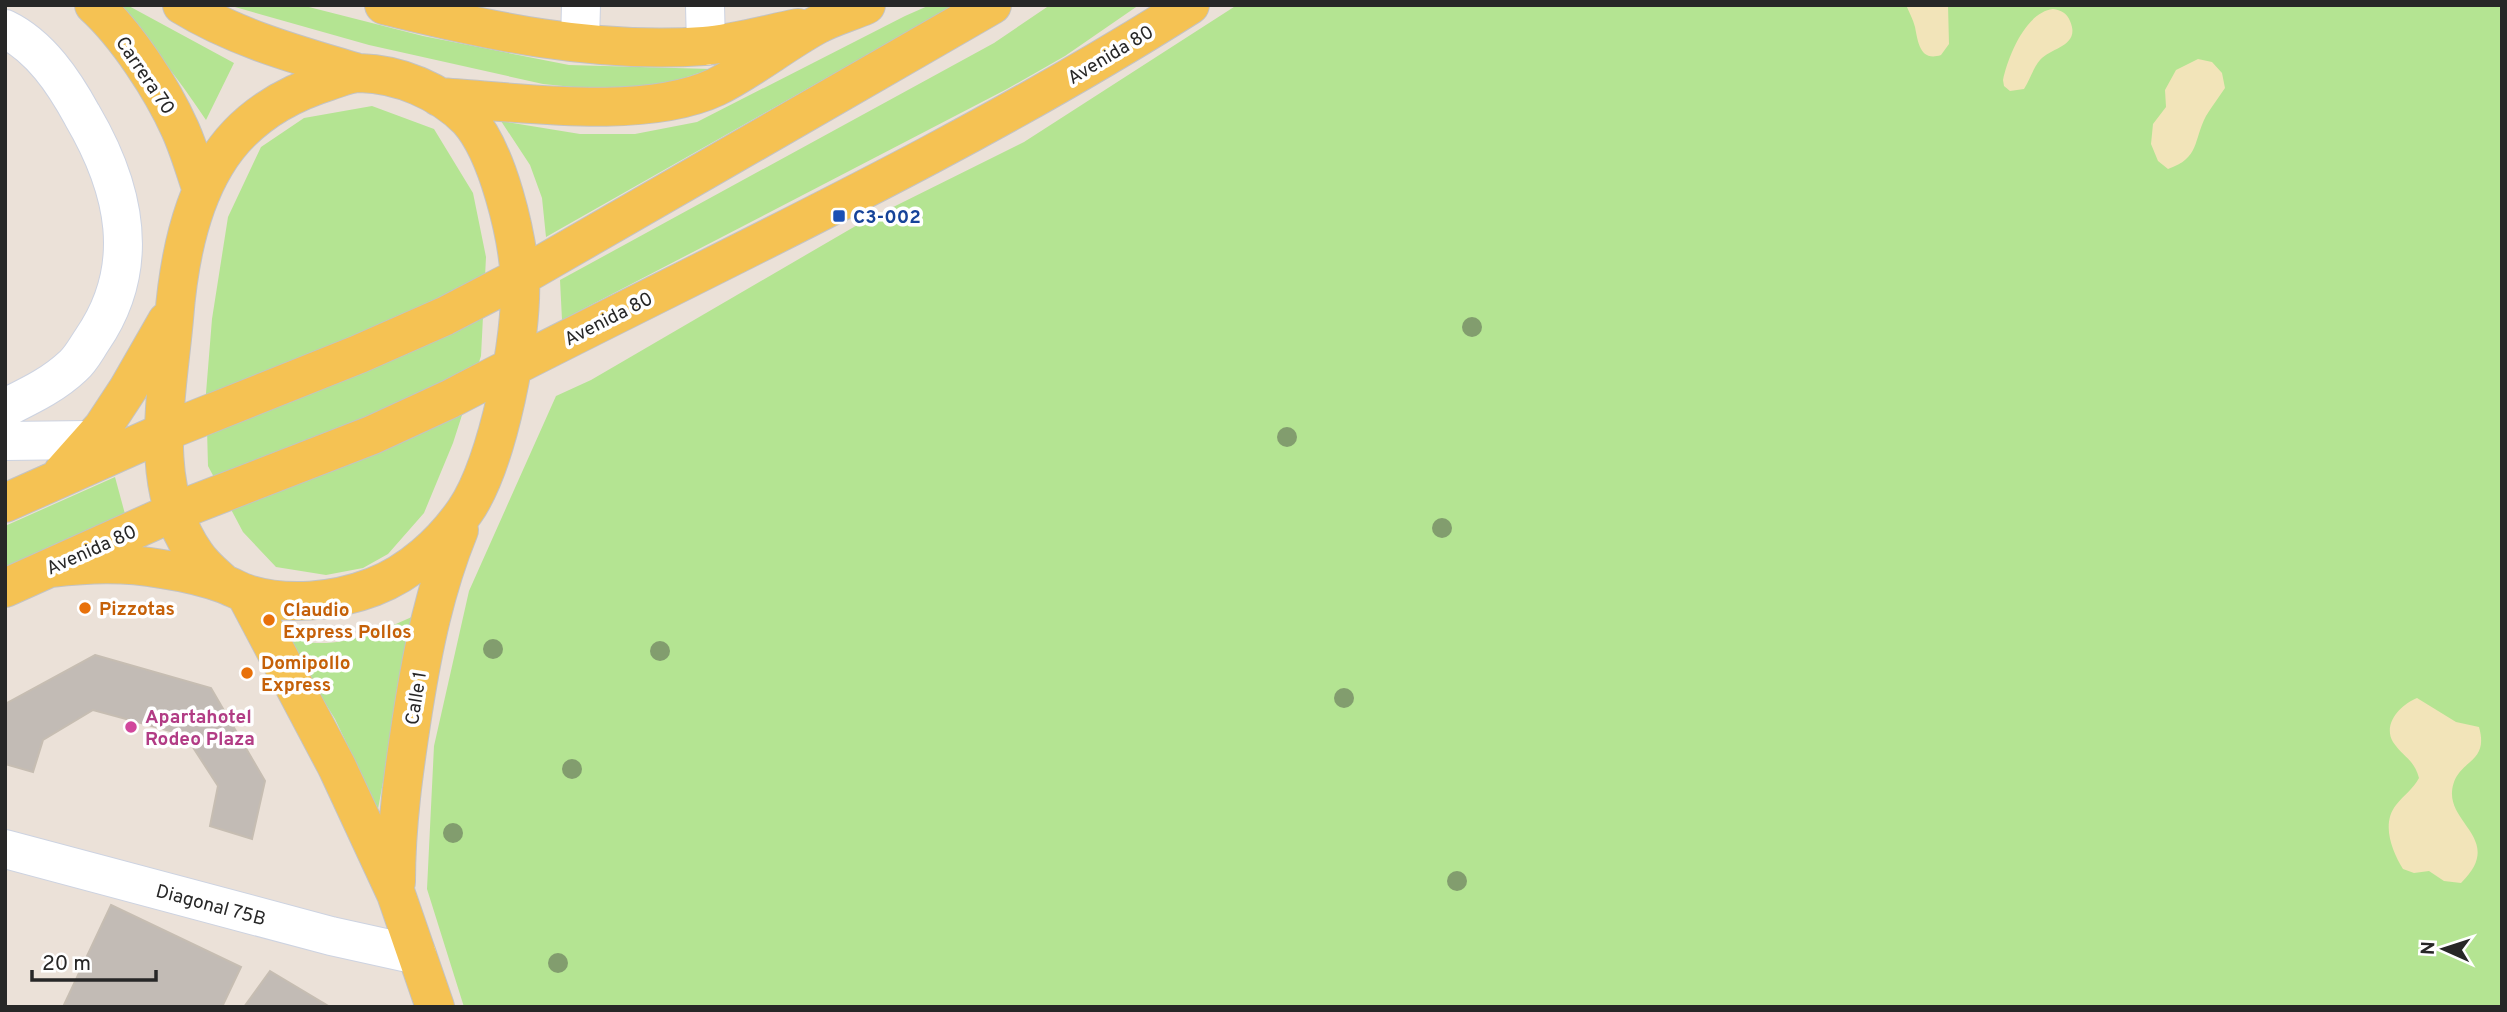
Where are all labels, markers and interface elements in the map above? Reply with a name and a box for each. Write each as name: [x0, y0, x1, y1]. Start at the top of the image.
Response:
street label: Avenida 80: [1064, 21, 1158, 91]
street label: Carrera 70: [109, 32, 179, 120]
place label: C3-002: [853, 206, 921, 230]
marker: C3-002: [831, 208, 847, 224]
street label: Avenida 80: [561, 287, 657, 352]
street label: Avenida 80: [43, 520, 141, 581]
place label: Pizzotas: [99, 598, 175, 622]
place label: Claudio Express Pollos: [283, 599, 412, 645]
marker: Pizzotas: [77, 600, 93, 616]
marker: Claudio Express Pollos: [261, 612, 277, 628]
place label: Domipollo Express: [261, 652, 351, 698]
marker: Domipollo Express: [239, 665, 255, 681]
street label: Calle 1: [401, 670, 433, 727]
place label: Apartahotel Rodeo Plaza: [145, 706, 255, 752]
marker: Apartahotel Rodeo Plaza: [123, 719, 139, 735]
street label: Diagonal 75B: [153, 880, 268, 932]
north arrow: [2409, 914, 2479, 984]
scale bar: [32, 939, 156, 983]
text: N: [2417, 941, 2441, 956]
text: 20 m: [42, 951, 91, 978]

